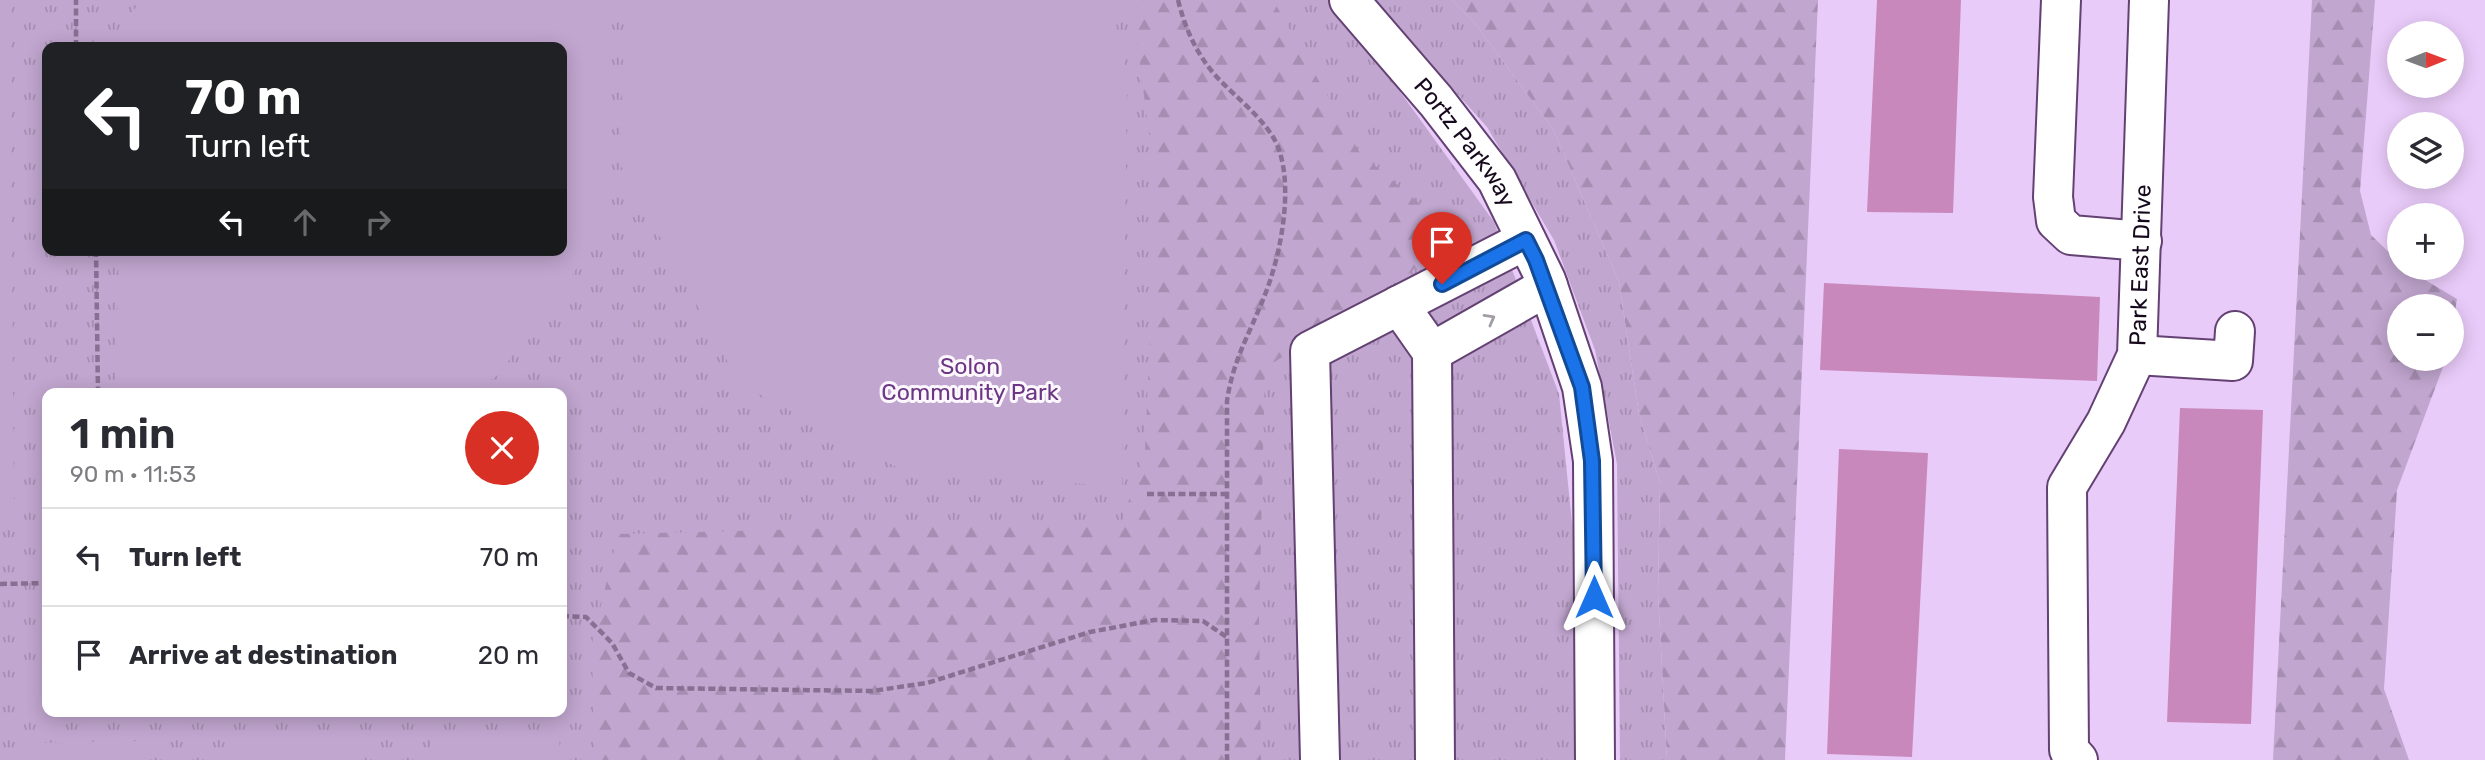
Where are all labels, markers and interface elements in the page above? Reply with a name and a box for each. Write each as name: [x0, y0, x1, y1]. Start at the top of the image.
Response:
north arrow: [2387, 21, 2464, 98]
map controls: [2387, 21, 2464, 371]
text: 70 m: [185, 68, 302, 126]
icon: left: [70, 70, 161, 161]
street label: Portz Parkway: [1408, 72, 1522, 211]
button: layers: [2387, 112, 2464, 189]
text: Turn left: [185, 127, 310, 165]
street label: Park East Drive: [2123, 184, 2157, 346]
icon: left: [213, 203, 251, 241]
icon: ahead: [286, 203, 324, 241]
icon: right: [359, 203, 397, 241]
button: +: [2387, 203, 2464, 280]
pin: [1412, 212, 1472, 284]
icon: arrive: [1423, 223, 1461, 261]
button: −: [2387, 294, 2464, 371]
one-way arrow: [1483, 314, 1495, 327]
park label: Solon Community Park: [881, 352, 1059, 406]
text: 1 min: [70, 409, 176, 459]
button: close: [465, 411, 539, 485]
text: 90 m · 11:53: [70, 460, 196, 488]
icon: left: [70, 538, 108, 576]
text: Turn left: [129, 542, 241, 573]
text: 70 m: [480, 542, 539, 573]
position arrow: [1557, 560, 1631, 634]
icon: arrive: [70, 636, 108, 674]
text: Arrive at destination: [129, 640, 397, 671]
text: 20 m: [478, 640, 539, 671]

